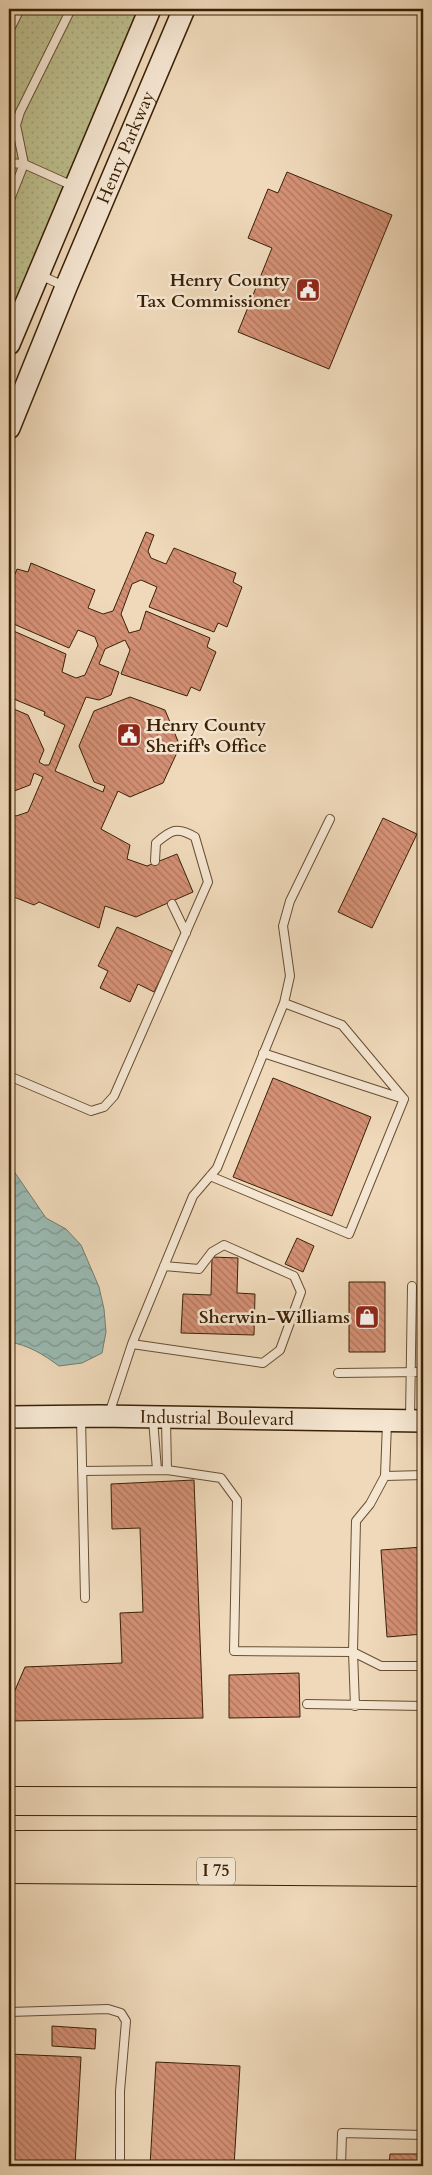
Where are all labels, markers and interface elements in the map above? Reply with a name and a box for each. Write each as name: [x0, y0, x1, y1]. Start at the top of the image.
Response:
street label: Henry Parkway: [90, 86, 161, 208]
place label: Henry County Tax Commissioner: [136, 268, 291, 314]
public building icon: Henry County Tax Commissioner: [295, 277, 321, 303]
place label: Henry County Sheriff's Office: [146, 713, 267, 759]
public building icon: Henry County Sheriff's Office: [116, 722, 142, 748]
shop icon: Sherwin-Williams: [354, 1304, 380, 1330]
place label: Sherwin-Williams: [199, 1305, 350, 1330]
street label: Industrial Boulevard: [140, 1404, 295, 1432]
road number: I 75: [197, 1858, 235, 1884]

